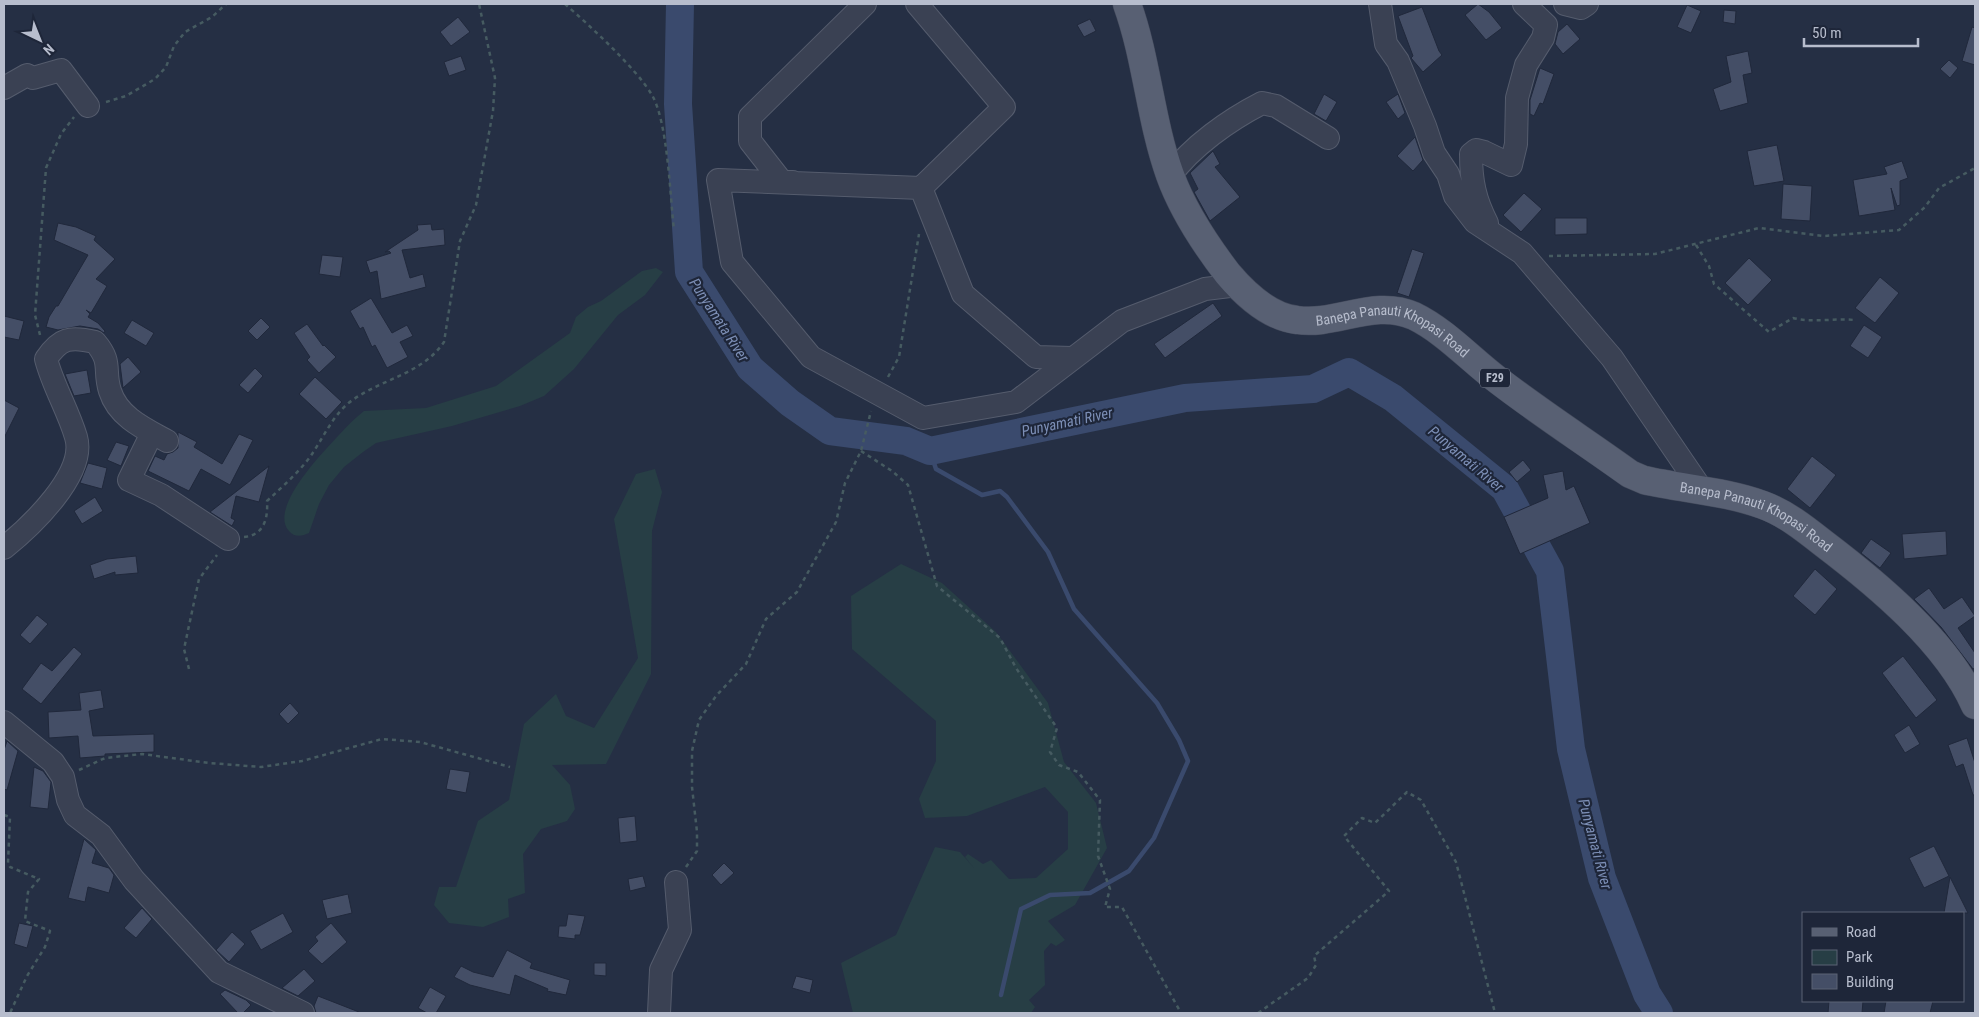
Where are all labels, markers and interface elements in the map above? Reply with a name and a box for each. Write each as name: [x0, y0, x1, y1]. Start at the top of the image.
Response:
north arrow: [15, 15, 65, 65]
scale bar: [1804, 15, 1918, 47]
text: 50 m: [1812, 24, 1842, 42]
text: N: [40, 41, 57, 58]
water label: Punyamata River: [685, 275, 753, 366]
street label: Banepa Panauti Khopasi Road: [1315, 302, 1472, 360]
road number: F29: [1480, 368, 1510, 388]
water label: Punyamati River: [1020, 403, 1115, 440]
water label: Punyamati River: [1425, 422, 1508, 496]
street label: Banepa Panauti Khopasi Road: [1679, 479, 1835, 555]
water label: Punyamati River: [1574, 797, 1616, 892]
legend: [1802, 912, 1964, 1002]
text: Road: [1846, 923, 1876, 941]
text: Park: [1846, 948, 1873, 966]
text: Building: [1846, 973, 1894, 991]

